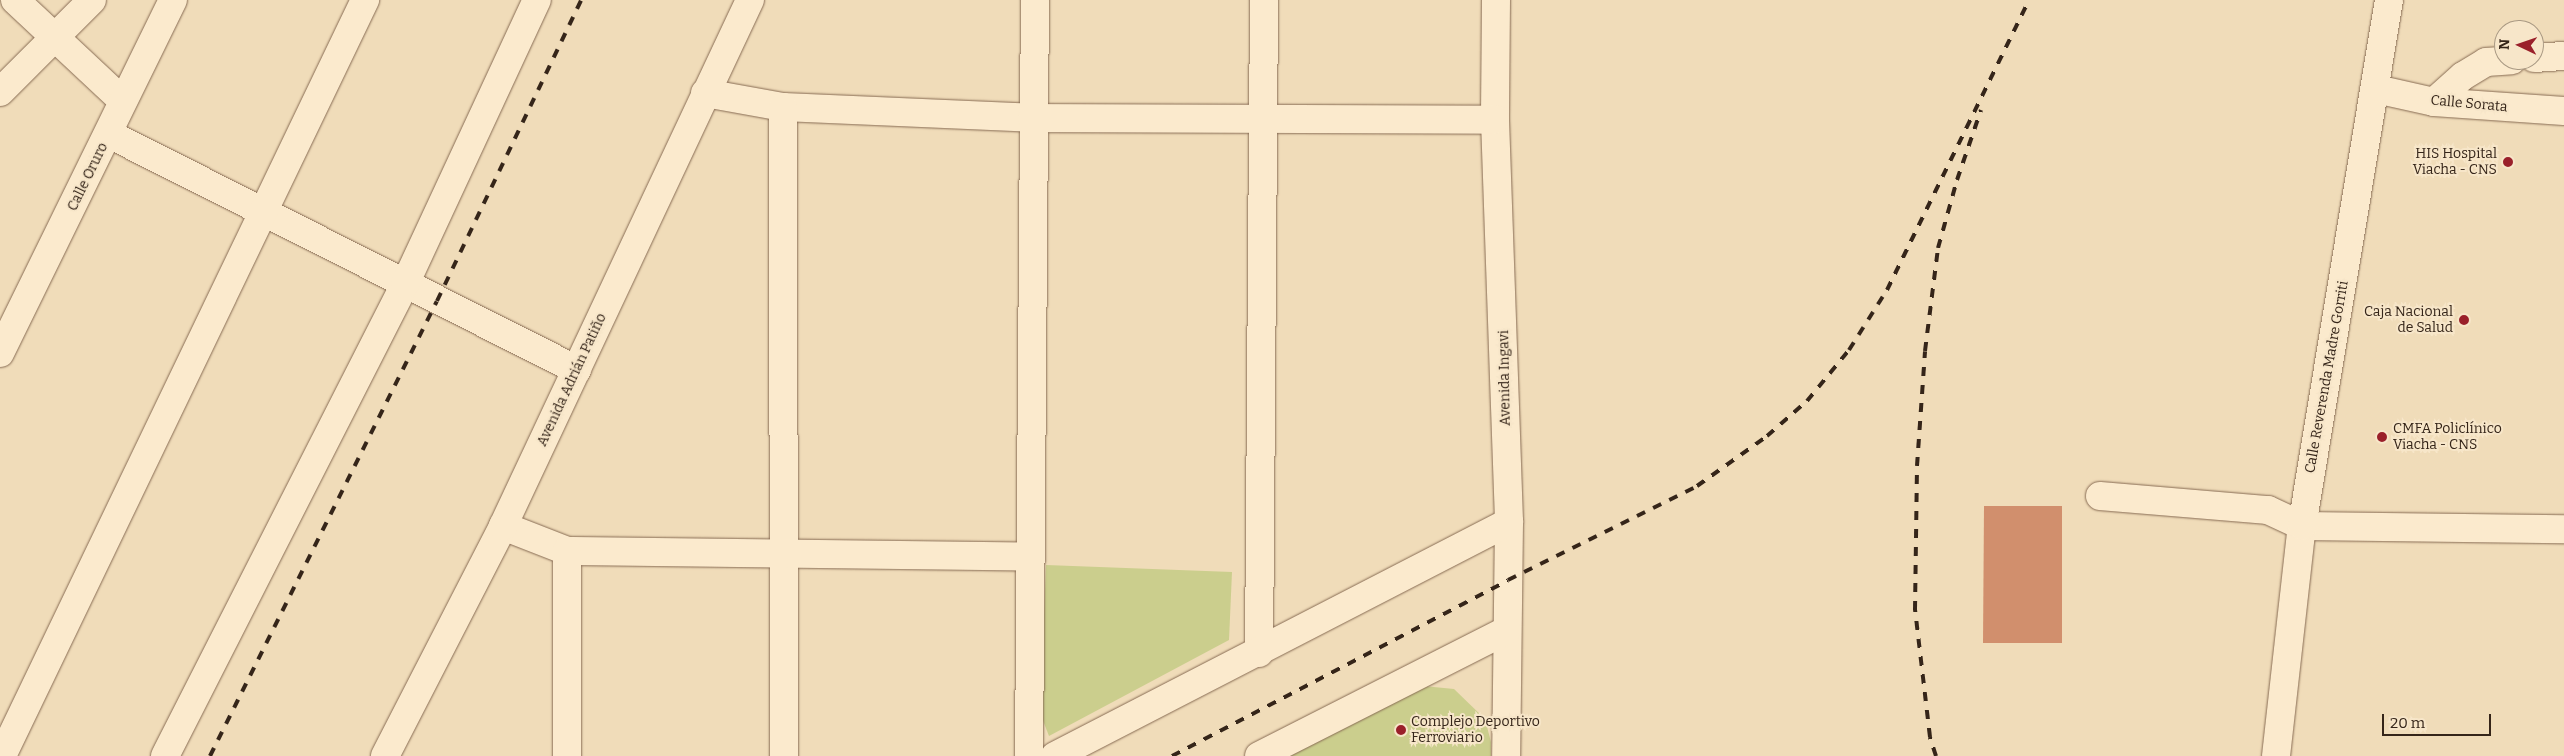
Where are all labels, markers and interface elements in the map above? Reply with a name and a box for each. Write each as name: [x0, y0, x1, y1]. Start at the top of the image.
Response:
north arrow: [2494, 20, 2544, 70]
text: N: [2496, 38, 2513, 50]
street label: Calle Sorata: [2430, 92, 2508, 116]
street label: Calle Oruro: [64, 140, 112, 214]
place label: HIS Hospital Viacha - CNS: [2413, 146, 2497, 178]
marker: HIS Hospital Viacha - CNS: [2501, 155, 2515, 169]
street label: Calle Reverenda Madre Gorriti: [2302, 279, 2352, 475]
place label: Caja Nacional de Salud: [2364, 304, 2453, 336]
street label: Avenida Adrián Patiño: [534, 311, 610, 449]
marker: Caja Nacional de Salud: [2457, 313, 2471, 327]
street label: Avenida Ingavi: [1496, 330, 1514, 426]
place label: CMFA Policlínico Viacha - CNS: [2393, 421, 2502, 454]
marker: CMFA Policlínico Viacha - CNS: [2375, 430, 2389, 444]
scale bar: [2384, 704, 2493, 736]
place label: Complejo Deportivo Ferroviario: [1411, 714, 1540, 746]
text: 20 m: [2390, 714, 2425, 732]
marker: Complejo Deportivo Ferroviario: [1395, 724, 1407, 736]

